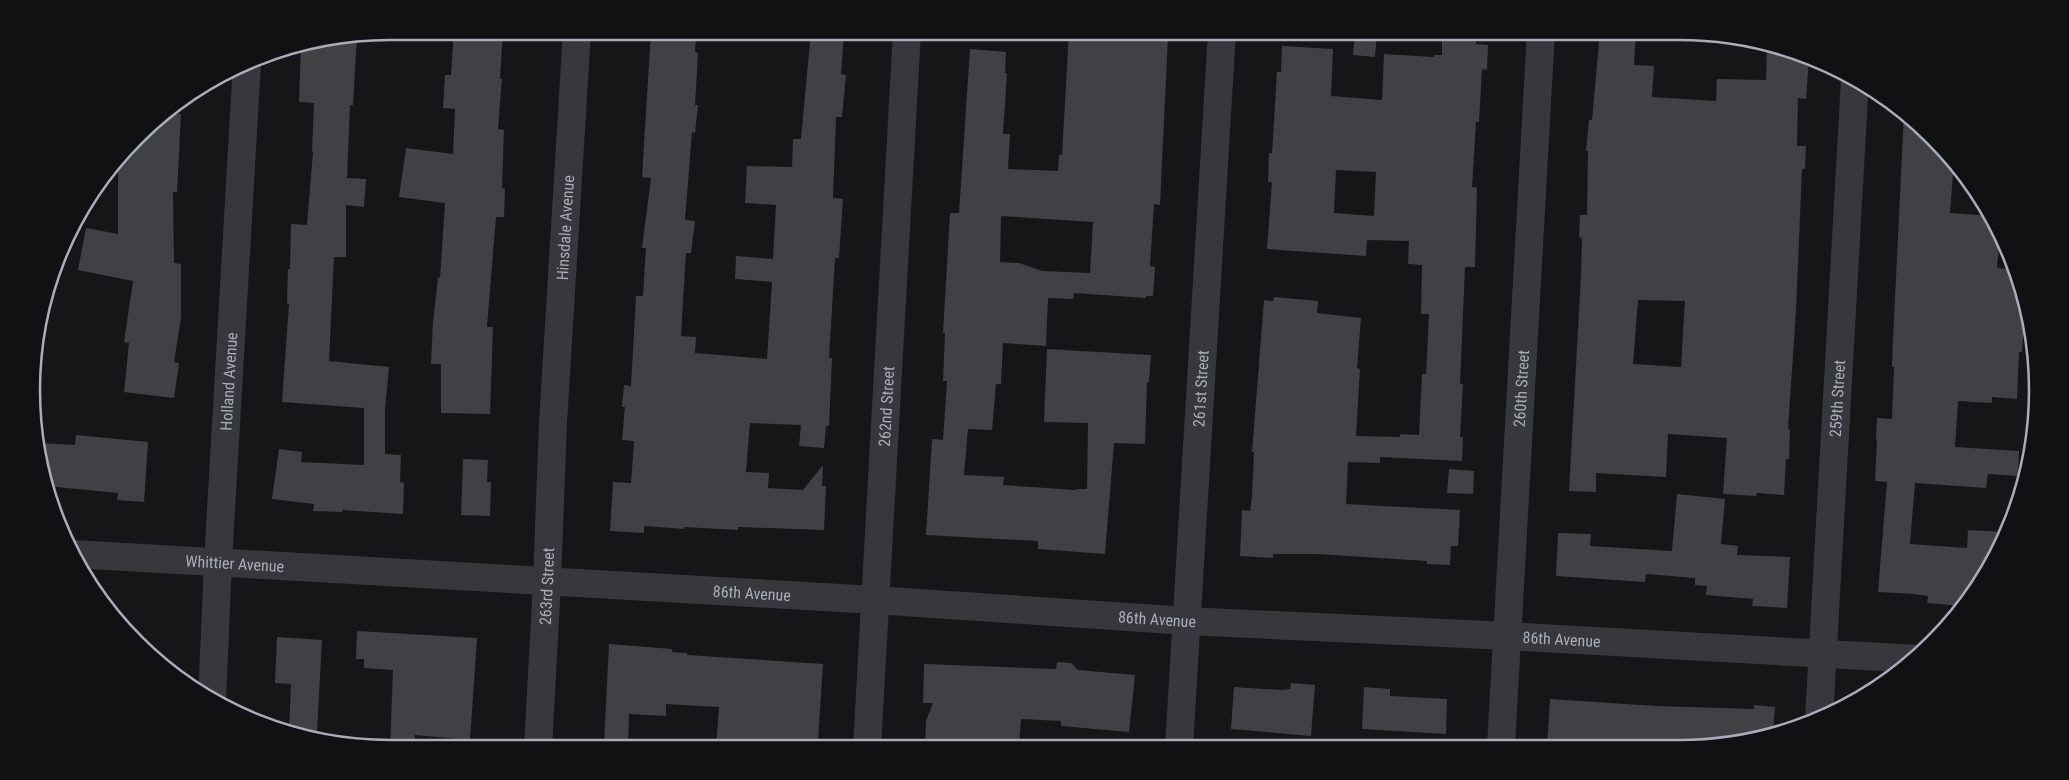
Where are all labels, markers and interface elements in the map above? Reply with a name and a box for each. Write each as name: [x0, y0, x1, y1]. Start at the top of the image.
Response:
street label: Hinsdale Avenue: [553, 175, 578, 281]
street label: Holland Avenue: [217, 332, 241, 431]
street label: 261st Street: [1189, 349, 1213, 428]
street label: 260th Street: [1510, 349, 1533, 428]
street label: 259th Street: [1826, 359, 1849, 438]
street label: 262nd Street: [875, 366, 898, 447]
street label: 263rd Street: [536, 547, 558, 626]
street label: Whittier Avenue: [185, 551, 285, 576]
street label: 86th Avenue: [712, 582, 791, 605]
street label: 86th Avenue: [1117, 607, 1196, 631]
street label: 86th Avenue: [1522, 628, 1601, 651]

